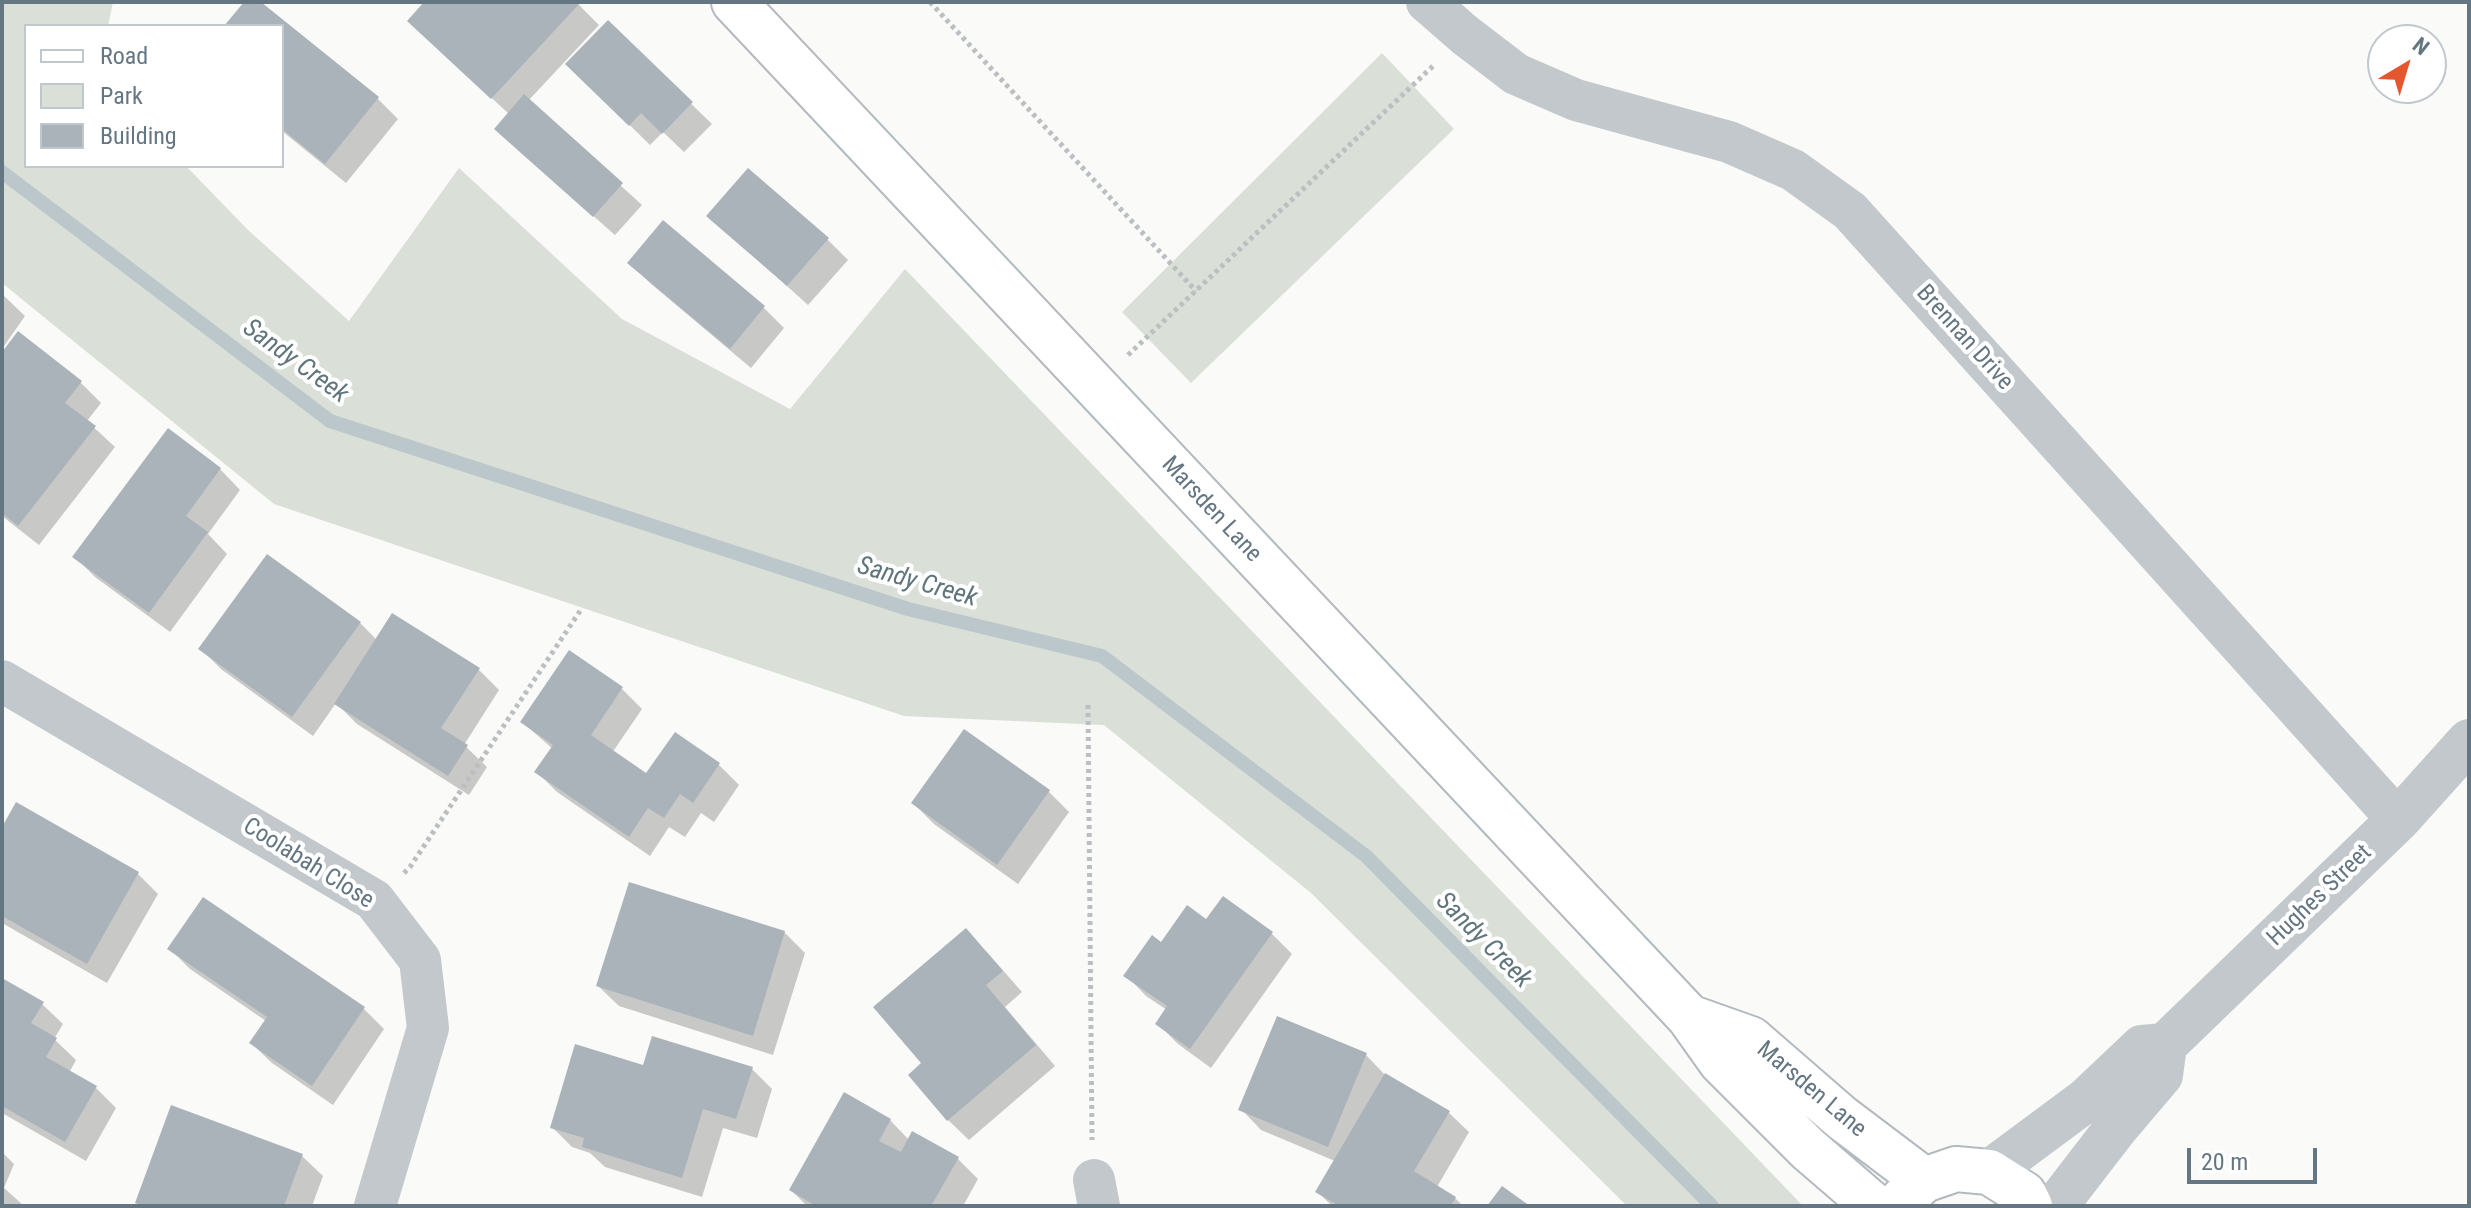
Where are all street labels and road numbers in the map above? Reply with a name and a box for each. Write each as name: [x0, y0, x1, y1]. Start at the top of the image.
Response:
street label: Brennan Drive: [1909, 280, 2019, 396]
street label: Marsden Lane: [1155, 451, 1267, 569]
street label: Coolabah Close: [237, 812, 379, 916]
street label: Hughes Street: [2262, 839, 2378, 953]
street label: Marsden Lane: [1750, 1036, 1872, 1144]

